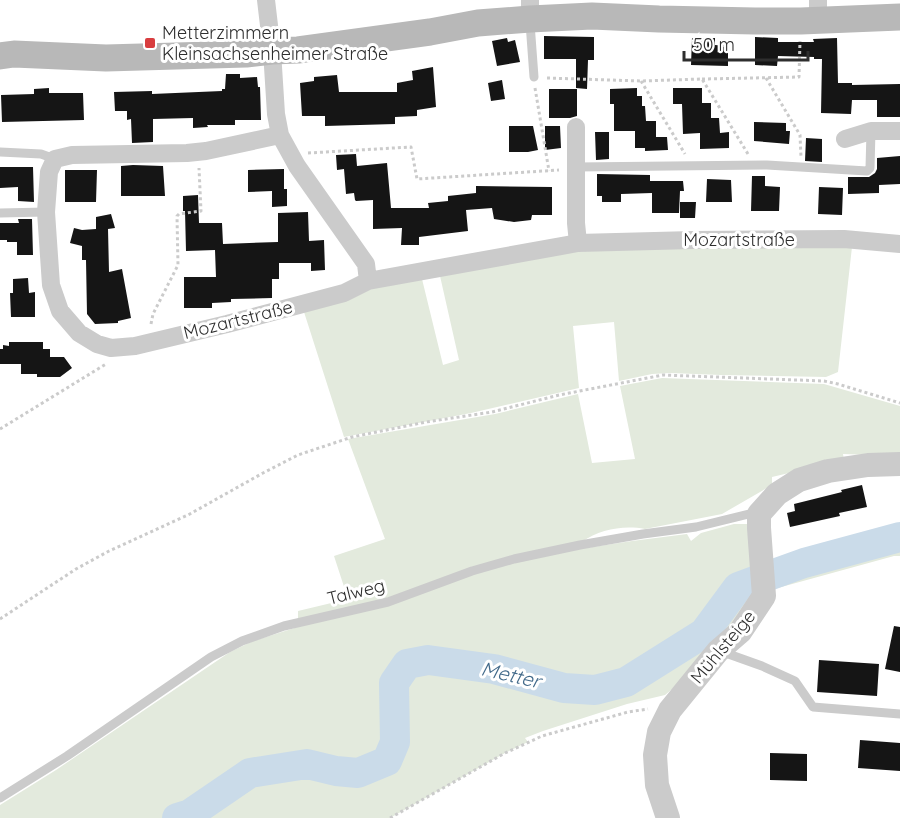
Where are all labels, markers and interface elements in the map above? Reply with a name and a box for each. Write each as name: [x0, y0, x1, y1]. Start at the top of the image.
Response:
place label: Metterzimmern Kleinsachsenheimer Straße: [162, 21, 388, 65]
scale bar: [684, 24, 808, 62]
text: 50 m: [693, 33, 735, 56]
marker: Metterzimmern Kleinsachsenheimer Straße: [143, 36, 157, 50]
street label: Mozartstraße: [683, 228, 795, 251]
street label: Mozartstraße: [181, 295, 295, 344]
street label: Talweg: [325, 573, 387, 610]
street label: Mühlsteige: [685, 605, 760, 688]
water label: Metter: [479, 656, 546, 694]

